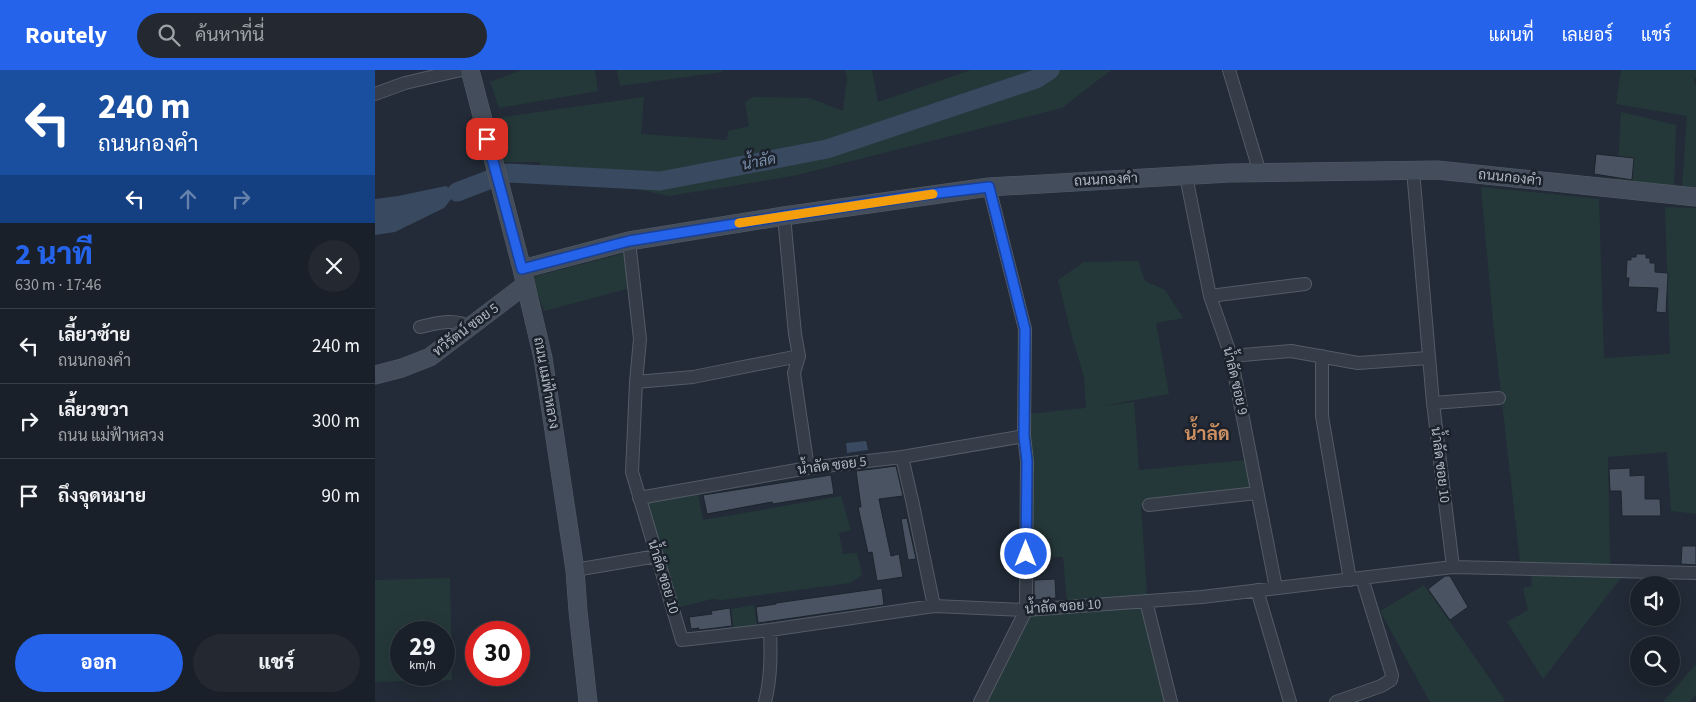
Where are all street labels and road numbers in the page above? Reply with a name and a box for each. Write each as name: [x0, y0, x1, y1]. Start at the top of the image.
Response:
street label: ถนนกองคำ: [1477, 165, 1543, 191]
street label: ถนนกองคำ: [1074, 168, 1138, 192]
street label: ทวีรัตน์ ซอย 5: [429, 299, 503, 361]
street label: ถนน แม่ฟ้าหลวง: [528, 336, 564, 430]
street label: น้ำลัด ซอย 9: [1217, 344, 1255, 417]
street label: น้ำลัด ซอย 10: [1425, 425, 1458, 504]
street label: น้ำลัด ซอย 5: [796, 449, 868, 480]
street label: น้ำลัด ซอย 10: [642, 537, 687, 617]
street label: น้ำลัด ซอย 10: [1024, 591, 1102, 620]

